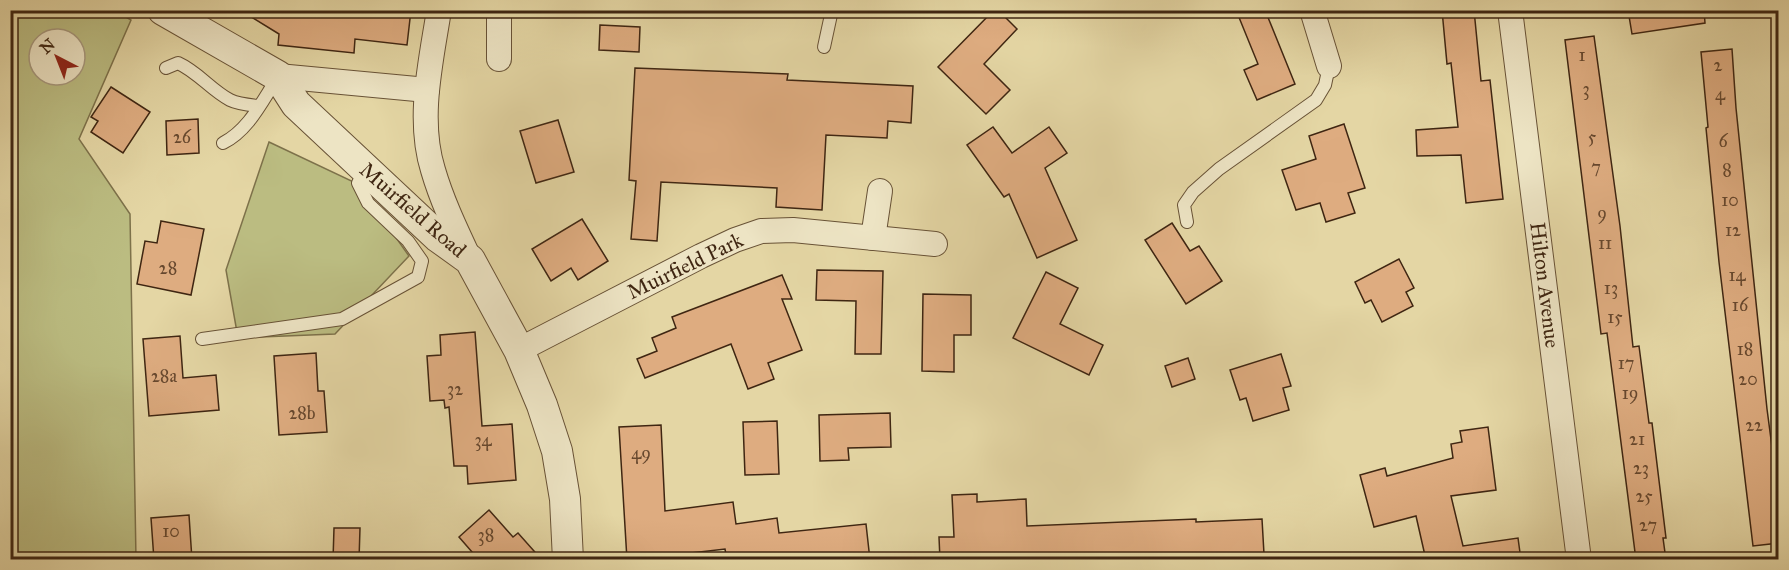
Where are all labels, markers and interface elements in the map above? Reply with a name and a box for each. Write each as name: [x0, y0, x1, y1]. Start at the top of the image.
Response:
north arrow: [27, 27, 87, 87]
text: N: [36, 34, 59, 58]
house number: 1: [1578, 44, 1586, 66]
house number: 2: [1714, 54, 1723, 76]
house number: 3: [1582, 78, 1590, 100]
house number: 4: [1715, 83, 1726, 105]
house number: 26: [173, 126, 192, 148]
house number: 5: [1588, 126, 1597, 148]
house number: 6: [1718, 130, 1728, 152]
house number: 7: [1591, 156, 1601, 178]
street label: Muirfield Road: [354, 157, 472, 264]
house number: 8: [1722, 159, 1732, 181]
house number: 10: [1721, 189, 1739, 211]
house number: 9: [1597, 202, 1607, 224]
house number: 12: [1725, 219, 1741, 241]
street label: Hilton Avenue: [1524, 221, 1566, 350]
street label: Muirfield Park: [623, 227, 747, 305]
house number: 11: [1598, 232, 1612, 254]
house number: 28: [159, 257, 177, 279]
house number: 14: [1728, 264, 1747, 286]
house number: 13: [1604, 277, 1618, 299]
house number: 16: [1732, 294, 1749, 316]
house number: 15: [1607, 306, 1623, 328]
house number: 18: [1737, 338, 1753, 360]
house number: 17: [1618, 352, 1634, 374]
house number: 28a: [151, 365, 177, 387]
house number: 20: [1738, 368, 1758, 390]
house number: 32: [447, 378, 463, 400]
house number: 19: [1622, 382, 1638, 404]
house number: 28b: [288, 402, 316, 424]
house number: 22: [1745, 414, 1763, 436]
house number: 21: [1629, 428, 1645, 450]
house number: 34: [474, 429, 493, 451]
house number: 49: [631, 442, 651, 464]
house number: 23: [1633, 457, 1649, 479]
house number: 25: [1635, 485, 1653, 507]
house number: 27: [1639, 514, 1657, 536]
house number: 10: [162, 520, 180, 542]
house number: 38: [478, 524, 494, 546]

